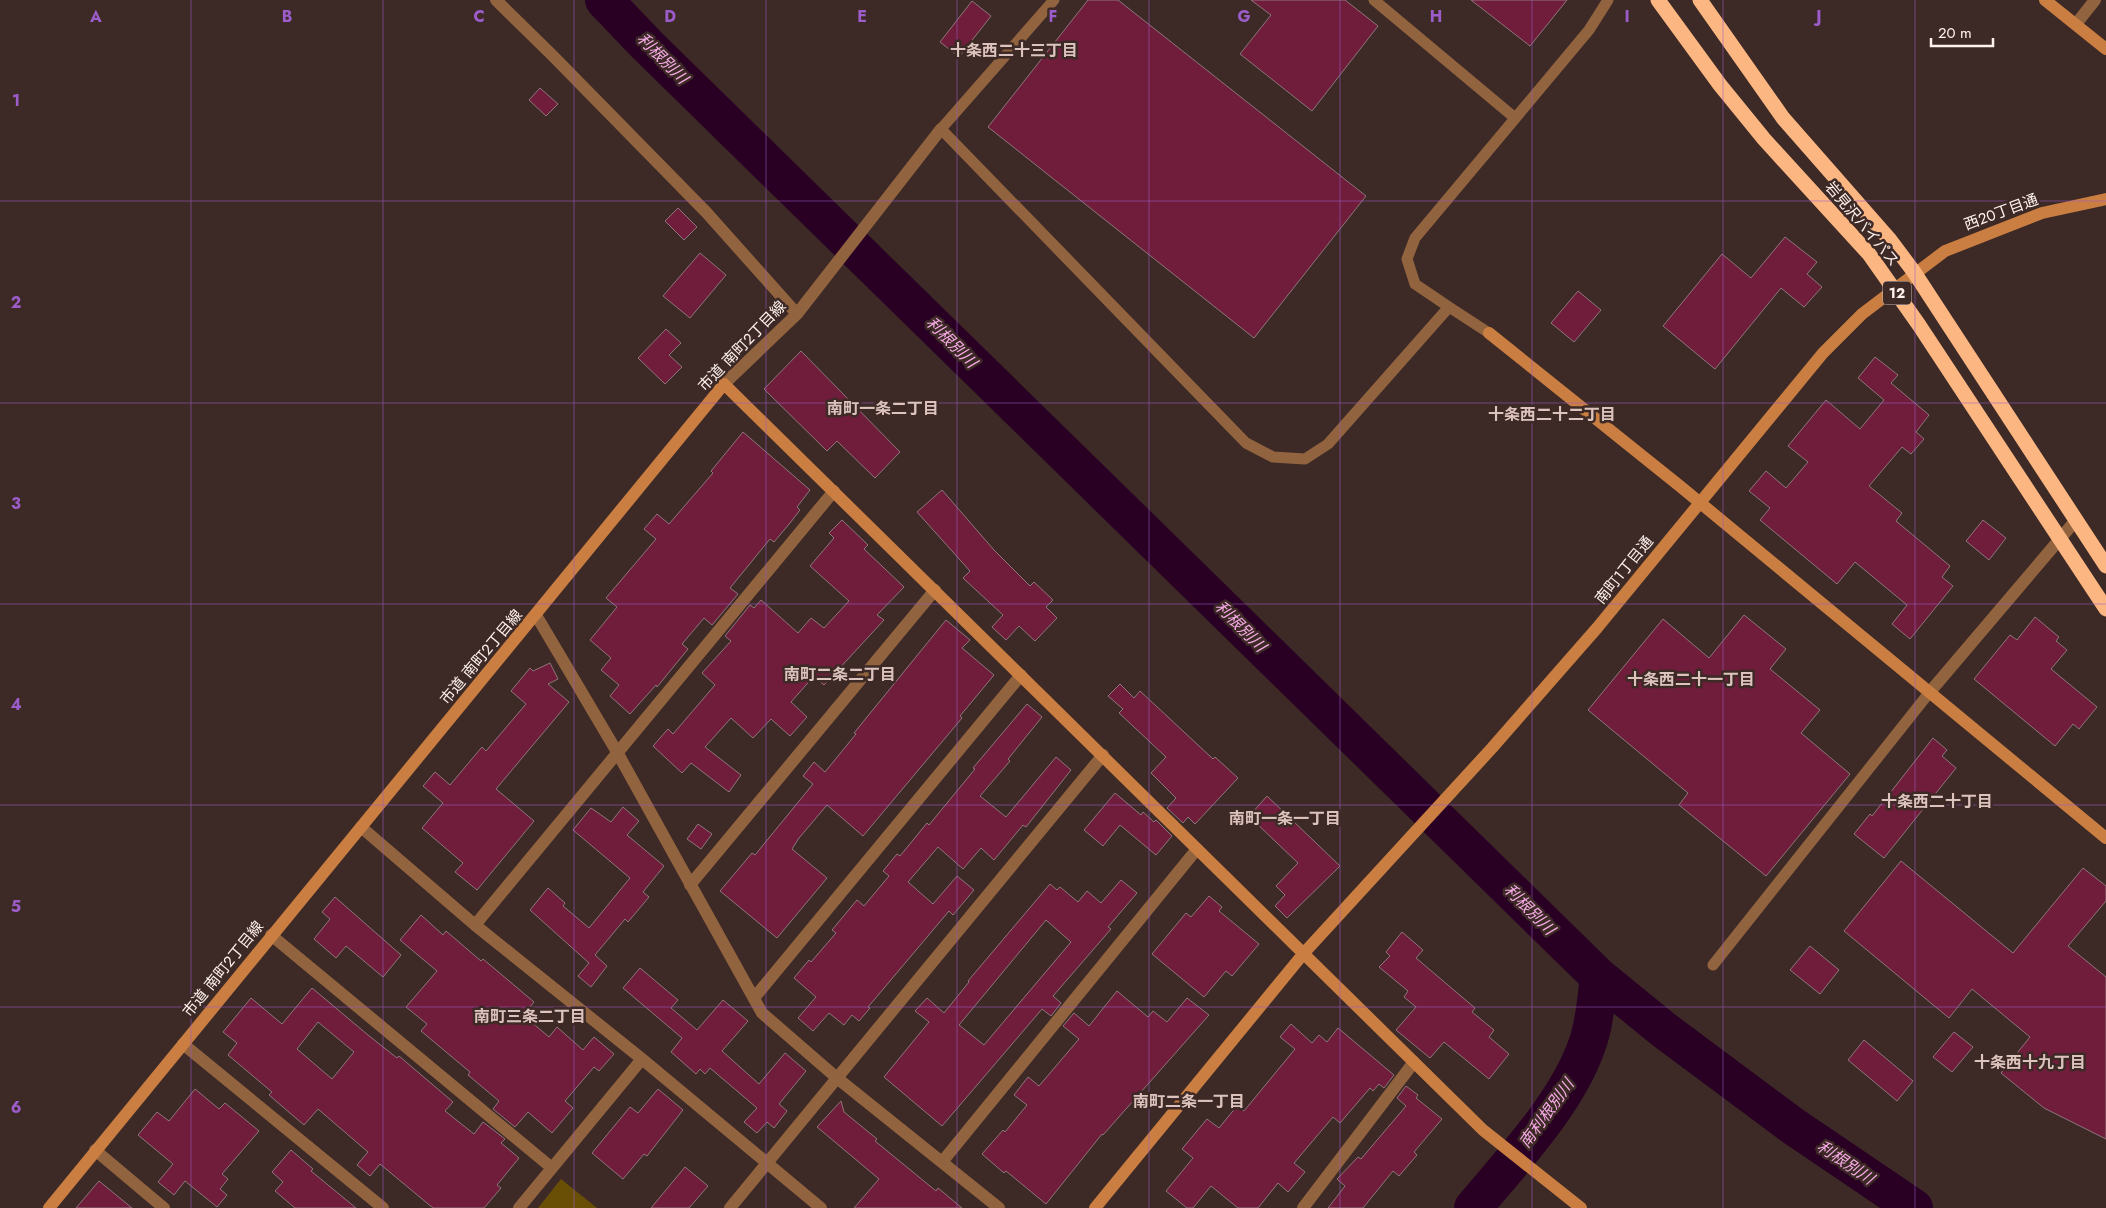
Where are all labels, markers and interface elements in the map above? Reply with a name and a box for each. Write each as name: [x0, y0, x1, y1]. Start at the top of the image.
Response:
text: A: [89, 5, 102, 28]
text: B: [282, 5, 292, 28]
text: C: [473, 5, 485, 28]
text: D: [664, 5, 676, 28]
text: E: [857, 5, 867, 28]
text: F: [1049, 5, 1057, 28]
text: G: [1237, 5, 1251, 28]
text: H: [1430, 5, 1442, 28]
text: I: [1624, 5, 1630, 28]
text: J: [1813, 5, 1822, 28]
scale bar: [1931, 15, 1994, 47]
text: 20 m: [1938, 22, 1972, 44]
water label: 利根別川: [632, 28, 695, 91]
district label: 十条西二十三丁目: [950, 39, 1078, 62]
text: 1: [12, 89, 20, 112]
street label: 岩見沢バイパス: [1820, 177, 1904, 271]
street label: 西20丁目通: [1961, 188, 2041, 236]
road number: 12: [1883, 282, 1911, 304]
text: 2: [11, 291, 21, 314]
street label: 市道 南町2丁目線: [693, 296, 791, 396]
water label: 利根別川: [921, 312, 984, 375]
district label: 南町一条二丁目: [827, 397, 939, 420]
district label: 十条西二十二丁目: [1488, 403, 1616, 426]
text: 3: [11, 492, 21, 515]
street label: 南町1丁目通: [1590, 531, 1658, 609]
water label: 利根別川: [1210, 596, 1273, 659]
street label: 市道 南町2丁目線: [435, 605, 527, 709]
district label: 南町二条二丁目: [784, 663, 896, 686]
district label: 十条西二十一丁目: [1627, 668, 1755, 691]
text: 4: [10, 693, 22, 716]
district label: 十条西二十丁目: [1881, 790, 1993, 813]
district label: 南町一条一丁目: [1229, 807, 1341, 830]
water label: 利根別川: [1499, 879, 1562, 942]
text: 5: [11, 895, 21, 918]
street label: 市道 南町2丁目線: [177, 916, 269, 1022]
district label: 南町三条二丁目: [474, 1005, 586, 1028]
district label: 十条西十九丁目: [1974, 1051, 2086, 1074]
water label: 南利根別川: [1514, 1073, 1580, 1152]
district label: 南町二条一丁目: [1133, 1090, 1245, 1113]
text: 6: [11, 1096, 21, 1119]
water label: 利根別川: [1813, 1135, 1880, 1191]

